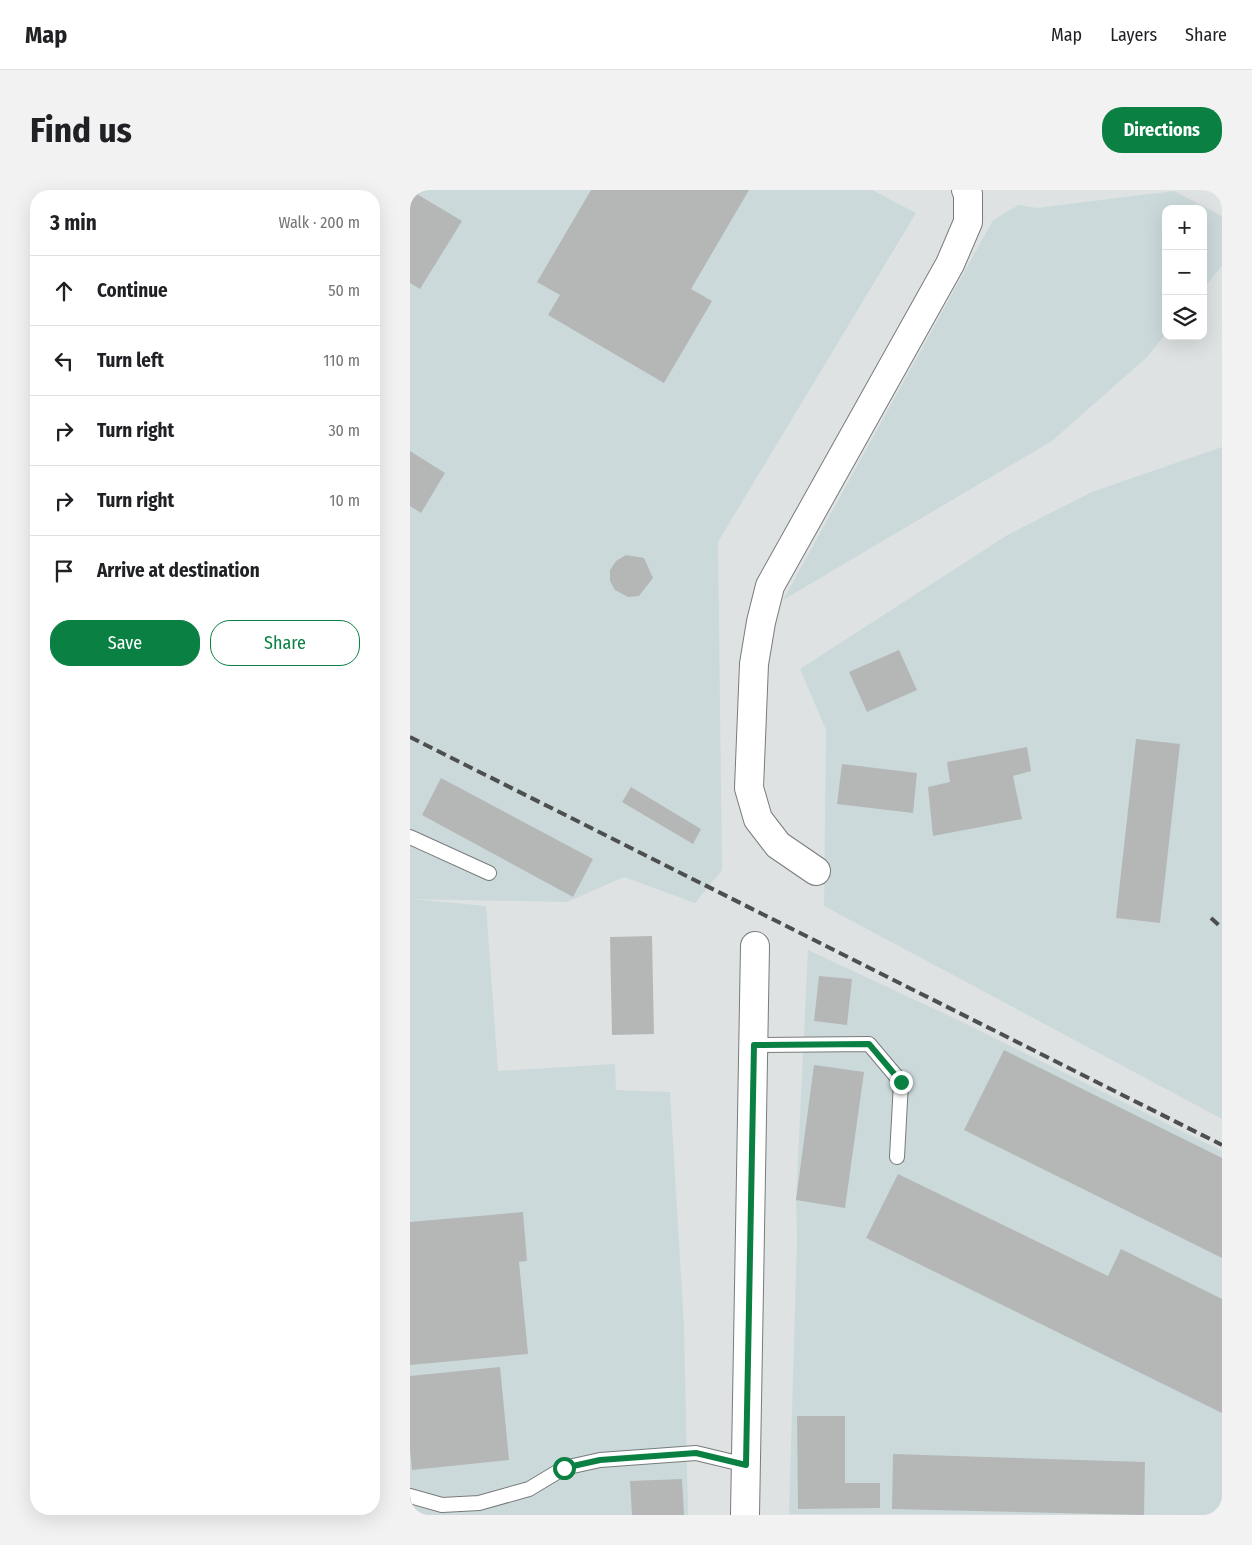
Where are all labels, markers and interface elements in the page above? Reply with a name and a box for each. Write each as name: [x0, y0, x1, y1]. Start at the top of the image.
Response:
text: Map: [25, 21, 67, 49]
text: Map: [1051, 24, 1082, 46]
text: Layers: [1110, 24, 1157, 46]
text: Share: [1185, 24, 1227, 46]
button: Directions: [1102, 107, 1222, 153]
text: Find us: [30, 109, 132, 151]
map controls: [1162, 205, 1207, 340]
button: +: [1162, 205, 1207, 250]
text: 3 min: [50, 210, 97, 236]
text: Walk · 200 m: [278, 213, 360, 232]
button: −: [1162, 250, 1207, 295]
icon: ahead: [50, 277, 78, 305]
text: Continue: [97, 279, 168, 302]
text: 50 m: [328, 281, 360, 300]
button: layers: [1162, 295, 1207, 340]
icon: left: [50, 347, 78, 375]
text: Turn left: [97, 349, 164, 372]
text: 110 m: [323, 351, 360, 370]
icon: right: [50, 417, 78, 445]
text: Turn right: [97, 419, 174, 442]
text: 30 m: [328, 421, 360, 440]
icon: right: [50, 487, 78, 515]
text: Turn right: [97, 489, 174, 512]
text: 10 m: [329, 491, 360, 510]
icon: arrive: [50, 557, 78, 585]
text: Arrive at destination: [97, 559, 260, 582]
button: Save: [50, 620, 200, 666]
button: Share: [210, 620, 360, 666]
route end: [890, 1071, 913, 1094]
route start: [553, 1457, 576, 1480]

